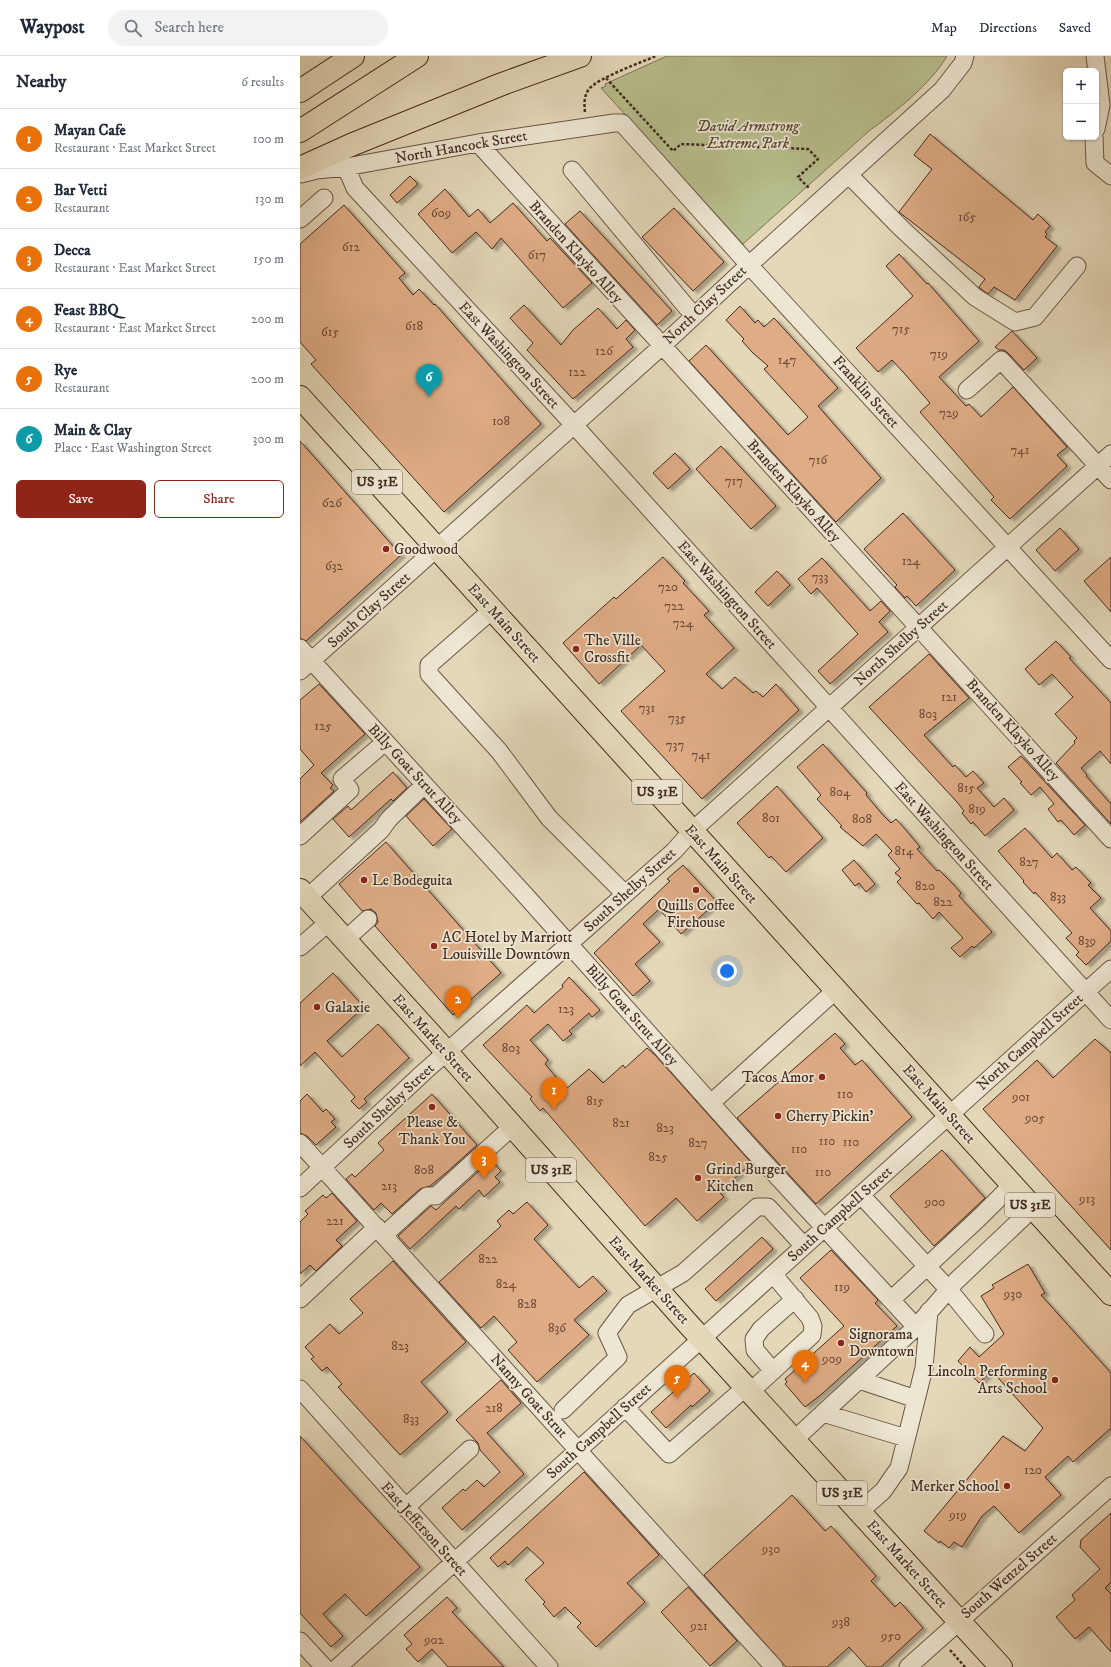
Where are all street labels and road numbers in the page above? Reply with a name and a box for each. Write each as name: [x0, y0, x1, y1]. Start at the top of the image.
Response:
street label: North Hancock Street: [393, 126, 529, 168]
street label: Branden Klayko Alley: [525, 197, 628, 308]
street label: North Clay Street: [659, 261, 751, 349]
street label: East Washington Street: [454, 297, 564, 413]
street label: Franklin Street: [829, 352, 903, 432]
street label: Branden Klayko Alley: [743, 436, 846, 547]
road number: US 31E: [352, 470, 402, 494]
street label: East Washington Street: [673, 537, 781, 653]
street label: South Clay Street: [324, 568, 414, 652]
street label: East Main Street: [463, 579, 545, 667]
street label: North Shelby Street: [850, 596, 952, 690]
street label: Branden Klayko Alley: [962, 675, 1065, 786]
street label: Billy Goat Strut Alley: [364, 720, 467, 829]
street label: East Washington Street: [890, 778, 998, 894]
road number: US 31E: [632, 780, 682, 804]
street label: East Main Street: [680, 820, 762, 908]
street label: South Shelby Street: [580, 843, 680, 936]
street label: Billy Goat Strut Alley: [581, 960, 683, 1070]
street label: North Campbell Street: [973, 989, 1087, 1095]
street label: East Market Street: [388, 990, 478, 1086]
street label: South Shelby Street: [340, 1059, 439, 1153]
street label: East Main Street: [898, 1060, 980, 1148]
road number: US 31E: [526, 1158, 576, 1182]
street label: South Campbell Street: [784, 1162, 896, 1266]
road number: US 31E: [1005, 1193, 1055, 1217]
street label: East Market Street: [604, 1232, 694, 1328]
street label: Nanny Goat Strut: [486, 1350, 572, 1442]
street label: South Campbell Street: [543, 1379, 655, 1483]
street label: East Jefferson Street: [376, 1478, 472, 1580]
road number: US 31E: [817, 1481, 867, 1505]
street label: East Market Street: [862, 1516, 952, 1612]
street label: South Wenzel Street: [957, 1529, 1061, 1623]

